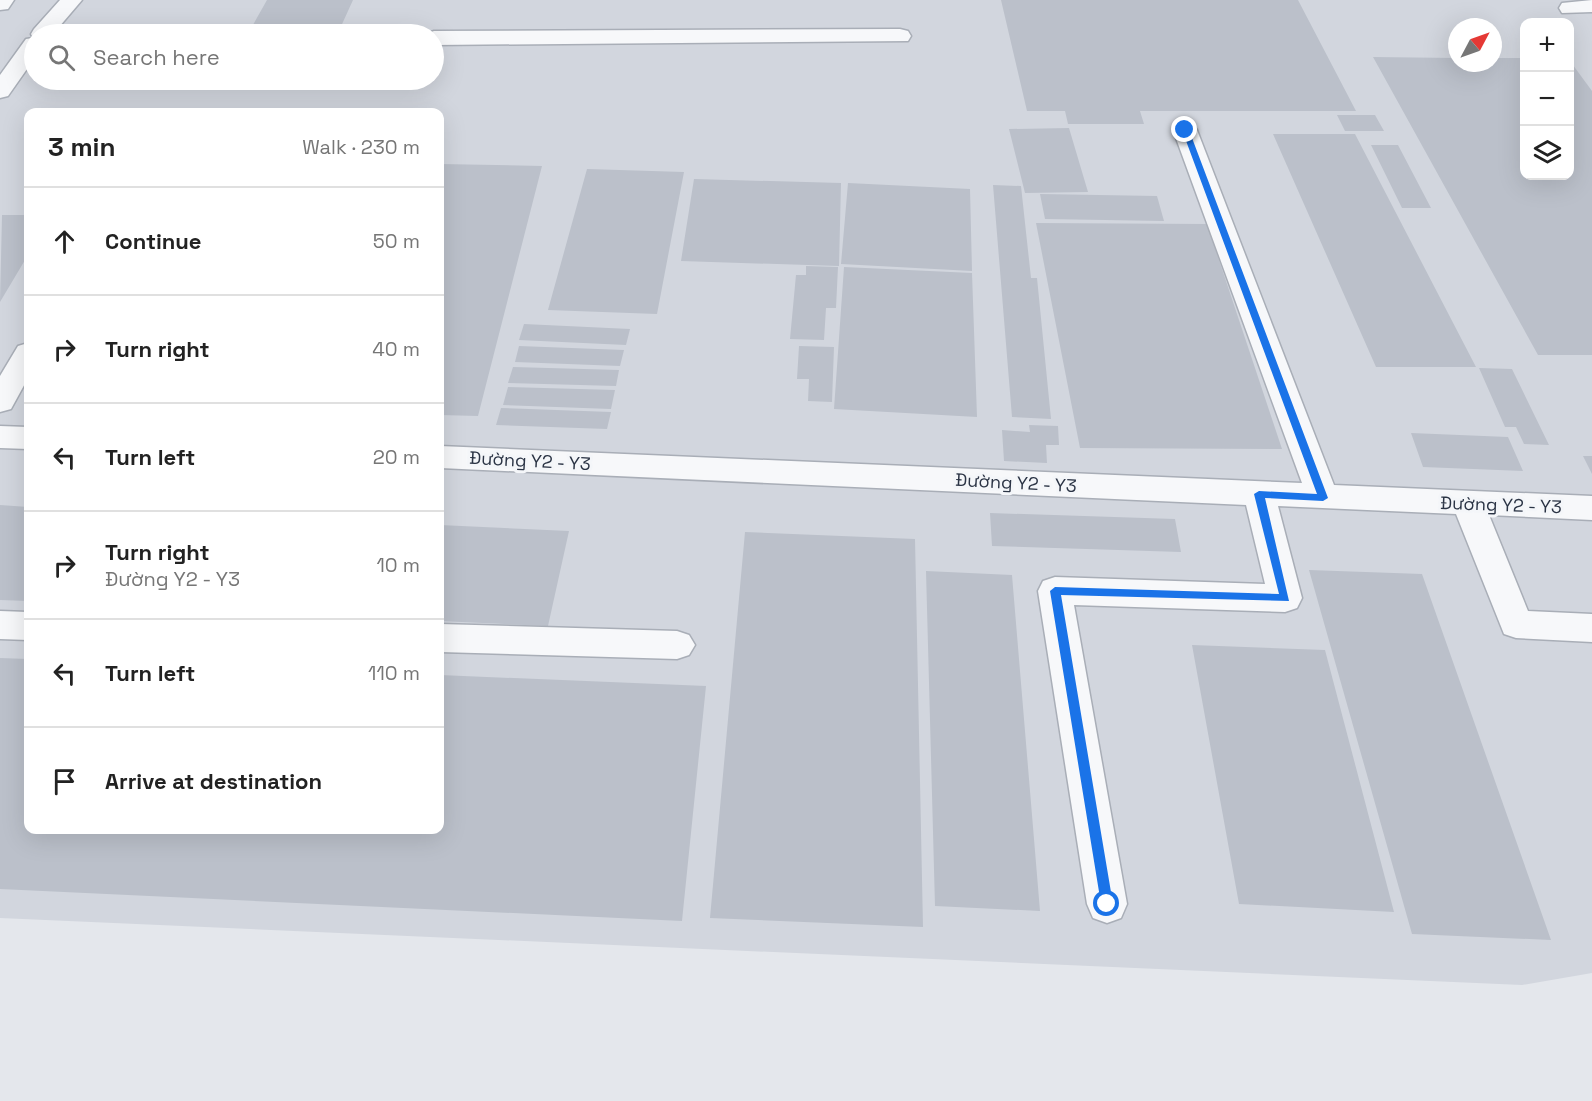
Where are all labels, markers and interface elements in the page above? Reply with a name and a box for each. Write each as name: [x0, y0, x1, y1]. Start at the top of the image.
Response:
north arrow: [1448, 18, 1502, 72]
map controls: [1520, 18, 1574, 180]
button: +: [1520, 18, 1574, 72]
search box: [24, 24, 444, 90]
icon: search: [45, 41, 78, 74]
text: Search here: [93, 43, 220, 71]
button: −: [1520, 72, 1574, 126]
route end: [1171, 116, 1197, 142]
button: layers: [1520, 126, 1574, 180]
text: 3 min: [48, 130, 116, 164]
text: Walk · 230 m: [302, 134, 420, 160]
icon: ahead: [48, 225, 81, 258]
text: Continue: [105, 227, 201, 255]
text: 50 m: [373, 228, 420, 254]
icon: right: [48, 333, 81, 366]
text: Turn right: [105, 335, 210, 363]
text: 40 m: [372, 336, 420, 362]
icon: left: [48, 441, 81, 474]
text: Turn left: [105, 443, 195, 471]
text: 20 m: [373, 444, 420, 470]
street label: Đường Y2 - Y3: [469, 446, 591, 475]
street label: Đường Y2 - Y3: [955, 468, 1077, 497]
street label: Đường Y2 - Y3: [1440, 491, 1562, 518]
text: Turn right: [105, 538, 210, 566]
icon: right: [48, 549, 81, 582]
text: 10 m: [376, 552, 420, 578]
text: Đường Y2 - Y3: [105, 566, 240, 592]
icon: left: [48, 657, 81, 690]
text: Turn left: [105, 659, 195, 687]
text: 110 m: [368, 660, 420, 686]
icon: arrive: [48, 765, 81, 798]
text: Arrive at destination: [105, 767, 322, 795]
route start: [1093, 890, 1119, 916]

